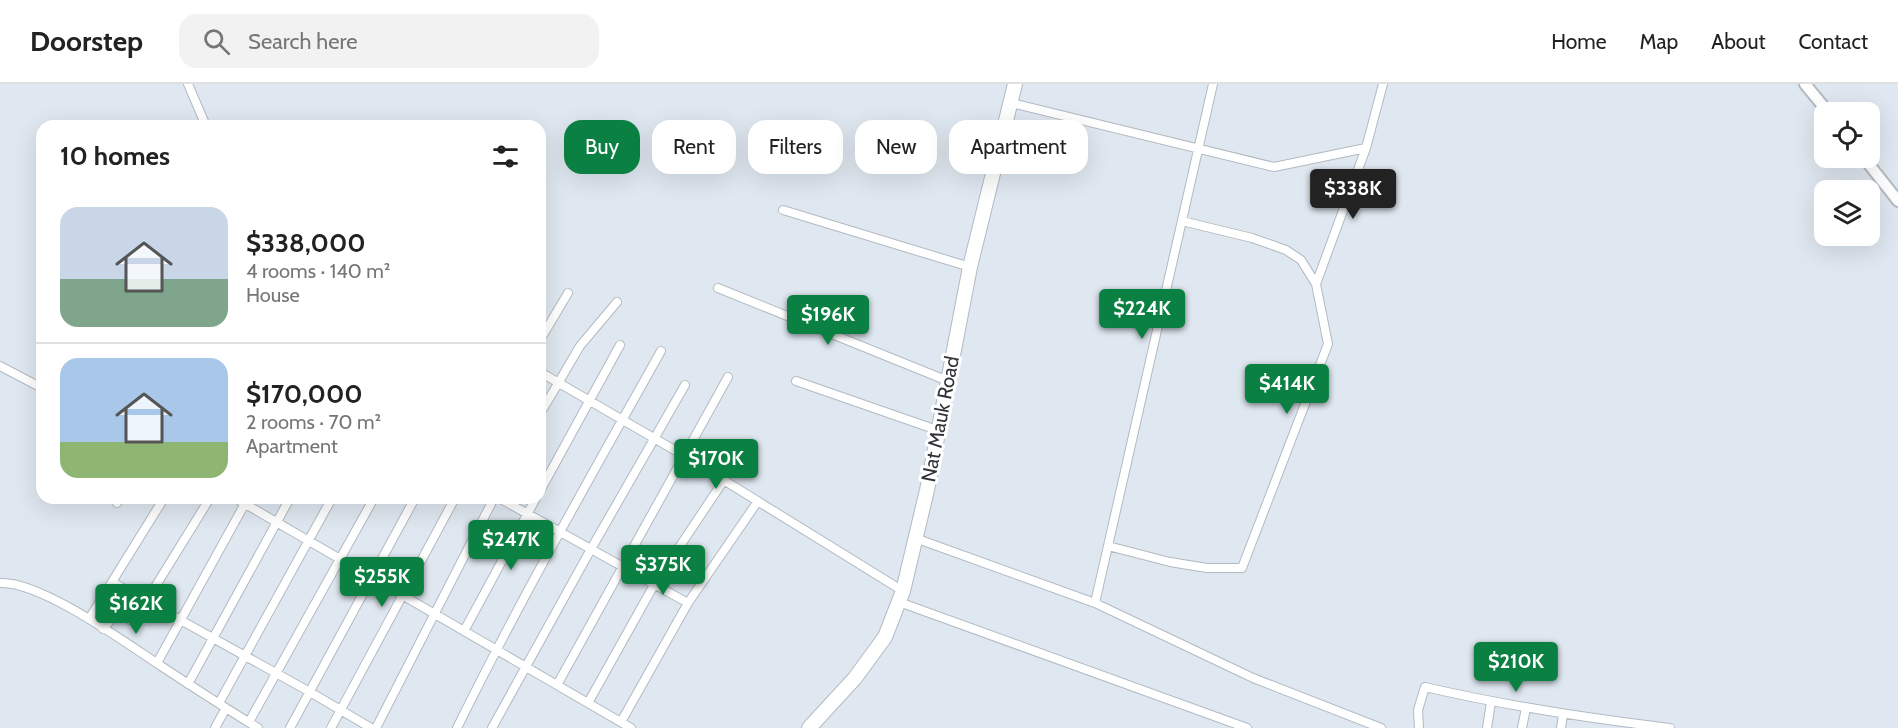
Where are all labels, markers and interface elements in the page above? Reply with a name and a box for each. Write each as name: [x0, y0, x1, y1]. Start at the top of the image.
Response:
search box: [179, 14, 599, 68]
text: Doorstep: [30, 24, 143, 58]
icon: search: [200, 25, 233, 58]
text: Search here: [248, 28, 357, 55]
text: Home: [1551, 29, 1607, 54]
text: Map: [1640, 29, 1678, 54]
text: About: [1711, 29, 1765, 54]
text: Contact: [1798, 29, 1868, 54]
map controls: [1814, 102, 1880, 246]
button: locate: [1814, 102, 1880, 168]
chip: Buy: [564, 120, 640, 174]
chip: Rent: [652, 120, 736, 174]
chip: Filters: [748, 120, 843, 174]
chip: New: [855, 120, 937, 174]
chip: Apartment: [949, 120, 1088, 174]
text: 10 homes: [60, 140, 170, 172]
icon: filters: [489, 140, 522, 173]
pin: $338K: [1311, 169, 1395, 220]
text: $338K: [1324, 176, 1382, 200]
button: layers: [1814, 180, 1880, 246]
text: $338,000: [246, 227, 366, 259]
icon: home: [108, 231, 180, 303]
text: 4 rooms · 140 m²: [246, 259, 390, 283]
text: House: [246, 283, 300, 307]
pin: $224K: [1100, 289, 1184, 340]
pin: $196K: [786, 295, 870, 346]
text: $224K: [1113, 296, 1171, 320]
text: $196K: [801, 302, 855, 326]
street label: Nat Mauk Road: [916, 354, 964, 484]
pin: $414K: [1245, 364, 1329, 415]
text: $414K: [1259, 371, 1315, 395]
text: $170,000: [246, 378, 363, 410]
icon: home: [108, 382, 180, 454]
text: 2 rooms · 70 m²: [246, 410, 381, 434]
text: Apartment: [246, 434, 338, 458]
pin: $170K: [674, 439, 758, 490]
text: $170K: [688, 446, 744, 470]
pin: $247K: [469, 520, 553, 571]
text: $247K: [482, 527, 540, 551]
pin: $375K: [621, 545, 705, 596]
text: $375K: [635, 552, 691, 576]
pin: $255K: [340, 557, 424, 608]
text: $255K: [354, 564, 410, 588]
pin: $162K: [94, 584, 178, 635]
text: $162K: [109, 591, 163, 615]
pin: $210K: [1474, 642, 1558, 693]
text: $210K: [1488, 649, 1544, 673]

